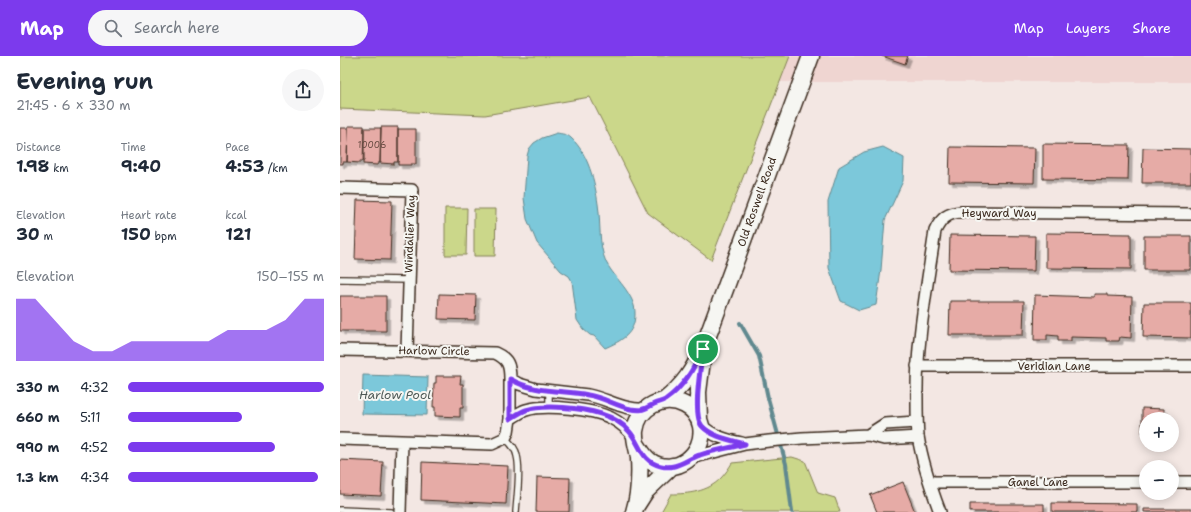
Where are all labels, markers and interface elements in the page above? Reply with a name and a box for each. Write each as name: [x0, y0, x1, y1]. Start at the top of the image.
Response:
search box: [88, 10, 368, 46]
text: Map: [20, 16, 64, 41]
icon: search: [102, 17, 124, 39]
text: Search here: [134, 18, 220, 38]
text: Map: [1014, 19, 1044, 37]
text: Layers: [1066, 19, 1110, 37]
text: Share: [1132, 19, 1171, 37]
text: Evening run: [16, 67, 153, 96]
button: share: [282, 69, 324, 111]
text: 21:45 · 6 × 330 m: [16, 97, 130, 114]
house number: 10006: [358, 139, 386, 151]
text: Distance: [16, 140, 61, 155]
text: Time: [121, 140, 146, 155]
text: Pace: [225, 140, 250, 155]
text: 1.98: [16, 155, 50, 177]
text: 9:40: [121, 155, 161, 177]
text: 4:53: [225, 155, 264, 177]
street label: Old Roswell Road: [734, 155, 780, 249]
text: km: [50, 161, 69, 176]
text: /km: [264, 161, 288, 176]
street label: Windalier Way: [401, 195, 419, 273]
street label: Heyward Way: [962, 206, 1036, 221]
text: Elevation: [16, 208, 65, 223]
text: Heart rate: [121, 208, 177, 223]
text: kcal: [225, 208, 247, 223]
text: 30: [16, 223, 40, 245]
text: 150: [121, 223, 151, 245]
text: 121: [225, 223, 251, 245]
text: m: [40, 229, 53, 244]
text: bpm: [151, 229, 177, 244]
text: Elevation: [16, 268, 74, 285]
text: 150–155 m: [256, 268, 324, 285]
pin: [686, 332, 720, 366]
icon: arrive: [692, 338, 714, 360]
street label: Harlow Circle: [398, 343, 470, 359]
street label: Veridian Lane: [1017, 359, 1091, 374]
text: 330 m: [16, 379, 59, 396]
text: 4:32: [80, 379, 109, 396]
water label: Harlow Pool: [359, 387, 431, 403]
text: 660 m: [16, 409, 60, 426]
text: 5:11: [80, 409, 101, 426]
map controls: [1139, 412, 1179, 500]
button: +: [1139, 412, 1179, 452]
text: 990 m: [16, 439, 59, 456]
text: 4:52: [80, 439, 108, 456]
button: −: [1139, 460, 1179, 500]
text: 1.3 km: [16, 469, 59, 486]
text: 4:34: [80, 469, 109, 486]
street label: Ganel Lane: [1008, 475, 1068, 490]

